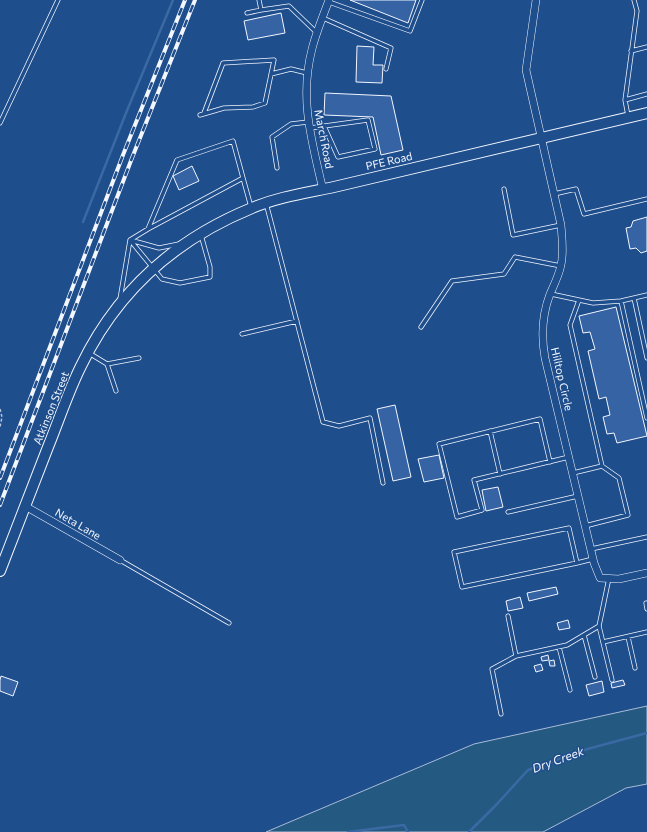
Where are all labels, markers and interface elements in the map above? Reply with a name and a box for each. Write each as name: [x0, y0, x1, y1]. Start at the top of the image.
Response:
street label: March Road: [312, 108, 337, 170]
street label: PFE Road: [364, 149, 414, 172]
street label: Hilltop Circle: [549, 346, 576, 412]
street label: Atkinson Street: [30, 369, 71, 446]
street label: Neta Lane: [53, 505, 104, 542]
water label: Dry Creek: [530, 743, 586, 775]

